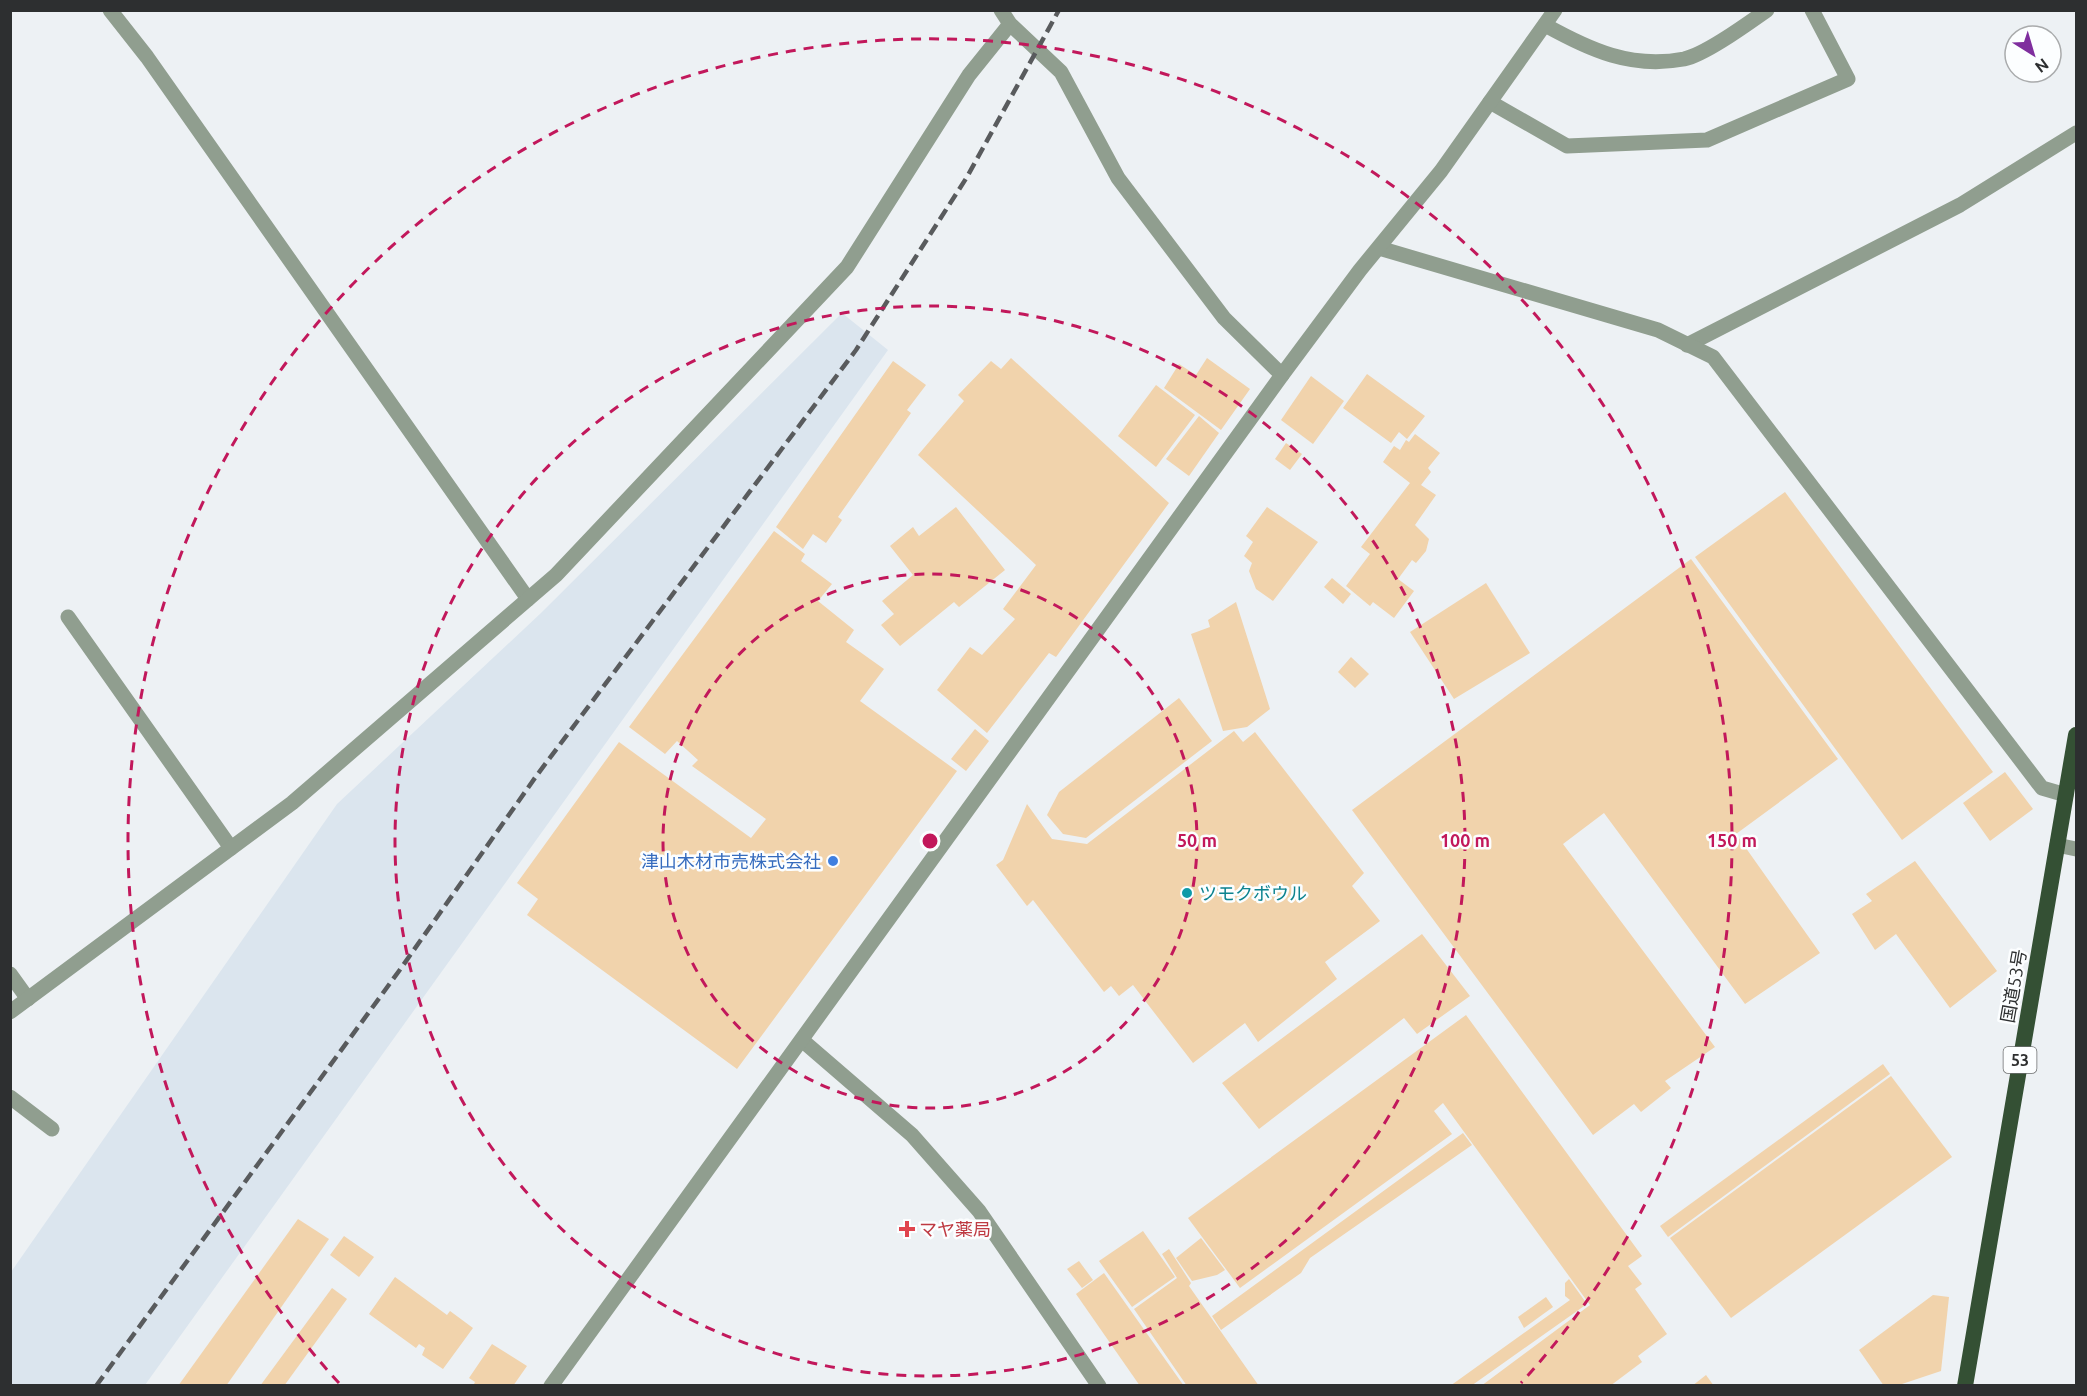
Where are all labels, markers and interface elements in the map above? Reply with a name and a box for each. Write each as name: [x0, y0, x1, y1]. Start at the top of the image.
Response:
north arrow: [2003, 24, 2063, 84]
text: N: [2032, 55, 2052, 77]
text: 50 m: [1177, 830, 1217, 850]
text: 100 m: [1440, 830, 1490, 850]
text: 150 m: [1707, 830, 1757, 850]
centre of rings: [920, 831, 940, 851]
place label: 津山木材市売株式会社: [641, 851, 821, 871]
marker: 津山木材市売株式会社: [826, 854, 840, 868]
place label: ツモクボウル: [1199, 883, 1307, 903]
marker: ツモクボウル: [1180, 886, 1194, 900]
street label: 国道53号: [1997, 948, 2029, 1024]
road number: 53: [2004, 1047, 2036, 1073]
place label: マヤ薬局: [919, 1219, 991, 1239]
marker: マヤ薬局: [900, 1222, 914, 1236]

